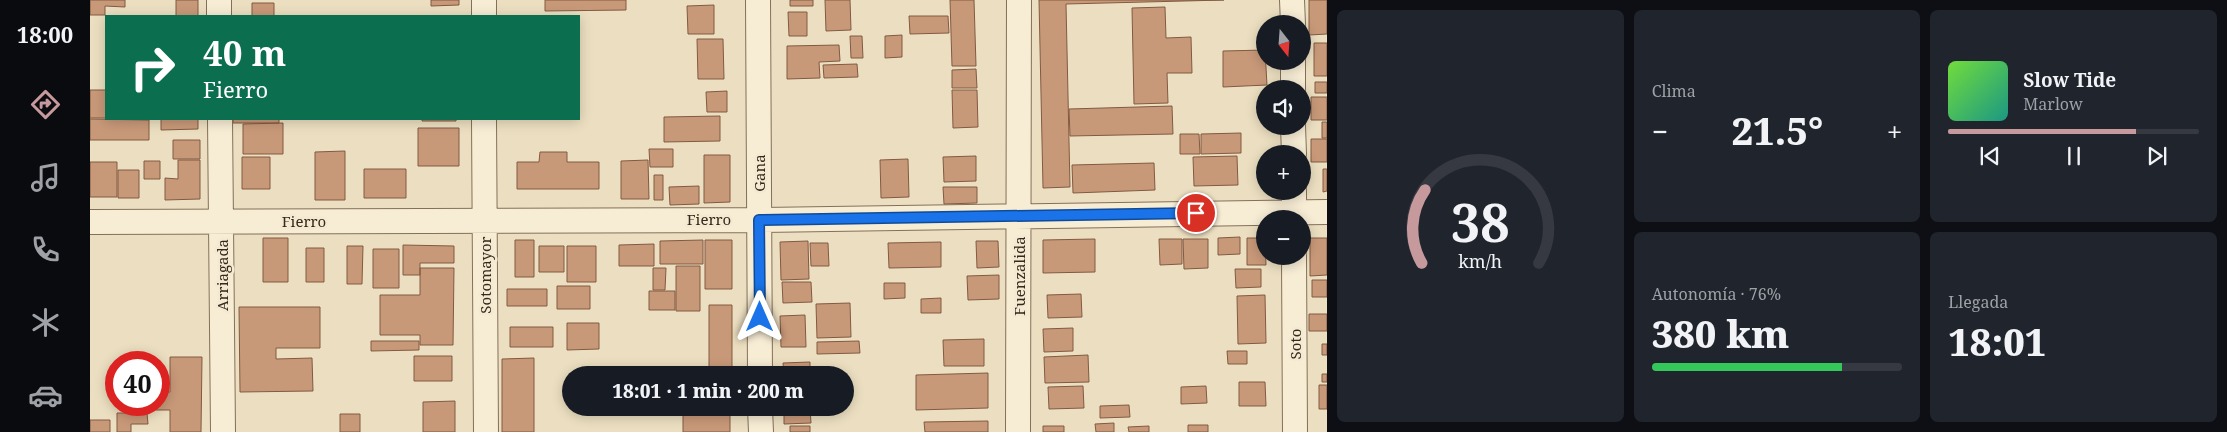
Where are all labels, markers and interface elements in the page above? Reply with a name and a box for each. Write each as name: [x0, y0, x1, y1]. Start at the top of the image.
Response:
north arrow: [1256, 15, 1311, 70]
map controls: [1256, 15, 1311, 265]
text: 18:00: [17, 19, 73, 49]
text: 40 m: [203, 29, 286, 76]
icon: right: [120, 35, 185, 100]
text: Slow Tide: [2023, 67, 2116, 93]
text: Fierro: [203, 74, 268, 104]
button: sound: [1256, 80, 1311, 135]
text: Clima: [1652, 80, 1696, 102]
icon: directions: [28, 87, 63, 122]
text: Marlow: [2023, 93, 2083, 115]
text: 21.5°: [1731, 104, 1823, 156]
text: −: [1652, 112, 1668, 150]
text: +: [1887, 112, 1902, 150]
icon: previous: [1976, 142, 2004, 170]
icon: pause: [2060, 142, 2088, 170]
icon: next: [2143, 142, 2171, 170]
button: +: [1256, 145, 1311, 200]
street label: Gana: [749, 154, 769, 192]
icon: music: [28, 160, 63, 195]
text: 38: [1451, 186, 1510, 257]
pin: [1175, 192, 1217, 234]
icon: arrive: [1182, 199, 1210, 227]
street label: Fierro: [687, 209, 731, 229]
button: −: [1256, 210, 1311, 265]
street label: Fierro: [282, 211, 326, 231]
icon: phone: [28, 232, 63, 267]
street label: Sotomayor: [475, 236, 495, 314]
street label: Fuenzalida: [1009, 236, 1029, 316]
street label: Arriagada: [212, 239, 232, 311]
text: km/h: [1458, 249, 1502, 273]
text: Autonomía · 76%: [1652, 283, 1781, 305]
position arrow: [733, 290, 785, 342]
text: Llegada: [1948, 291, 2008, 313]
icon: climate: [28, 305, 63, 340]
text: 380 km: [1652, 307, 1789, 359]
text: 18:01: [1948, 315, 2046, 367]
street label: Soto: [1285, 329, 1305, 359]
speed limit sign: 40: [105, 351, 170, 416]
icon: car: [28, 378, 63, 413]
text: 18:01 · 1 min · 200 m: [612, 378, 804, 404]

